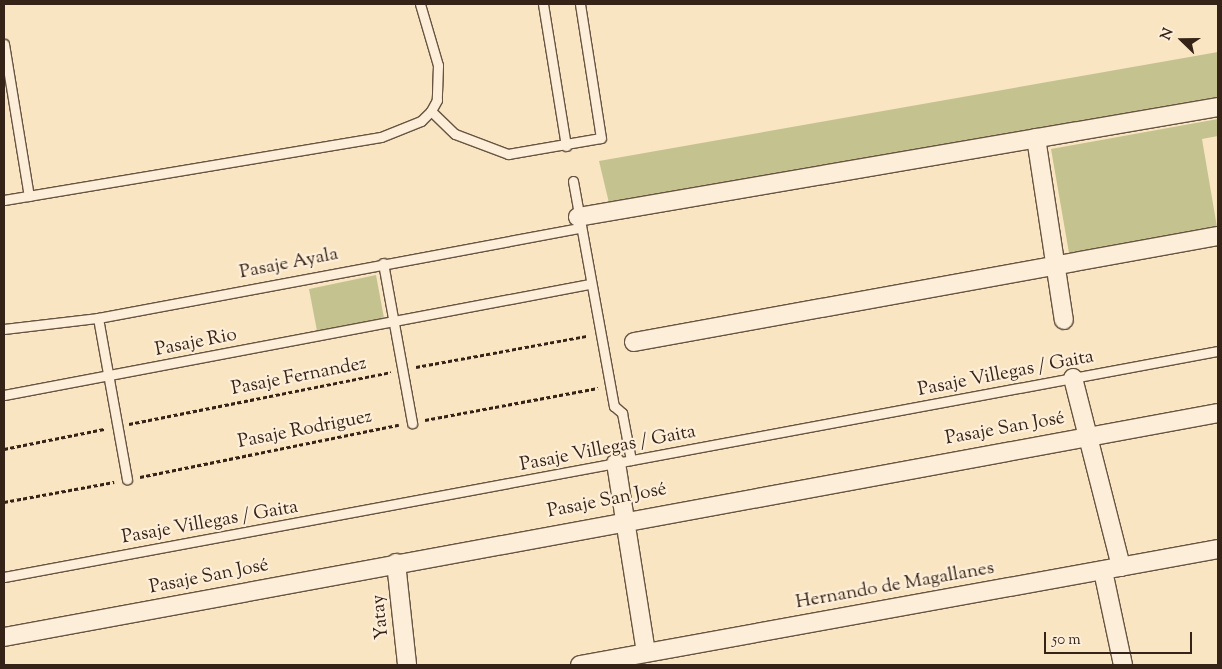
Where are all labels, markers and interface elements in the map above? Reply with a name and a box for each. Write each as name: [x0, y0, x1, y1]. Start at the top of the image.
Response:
north arrow: [1157, 15, 1207, 65]
text: N: [1157, 25, 1179, 43]
street label: Pasaje Ayala: [238, 243, 340, 285]
street label: Pasaje Rio: [153, 324, 239, 362]
street label: Pasaje Villegas / Gaita: [916, 346, 1096, 402]
street label: Pasaje Fernandez: [229, 353, 369, 401]
street label: Pasaje Rodriguez: [236, 406, 374, 454]
street label: Pasaje San José: [943, 407, 1067, 451]
street label: Pasaje Villegas / Gaita: [518, 421, 698, 477]
street label: Pasaje San José: [545, 478, 669, 524]
street label: Pasaje Villegas / Gaita: [120, 496, 300, 550]
street label: Pasaje San José: [147, 554, 271, 600]
street label: Hernando de Magallanes: [794, 557, 996, 615]
street label: Yatay: [367, 593, 395, 641]
scale bar: [1047, 622, 1194, 654]
text: 50 m: [1052, 630, 1081, 651]

